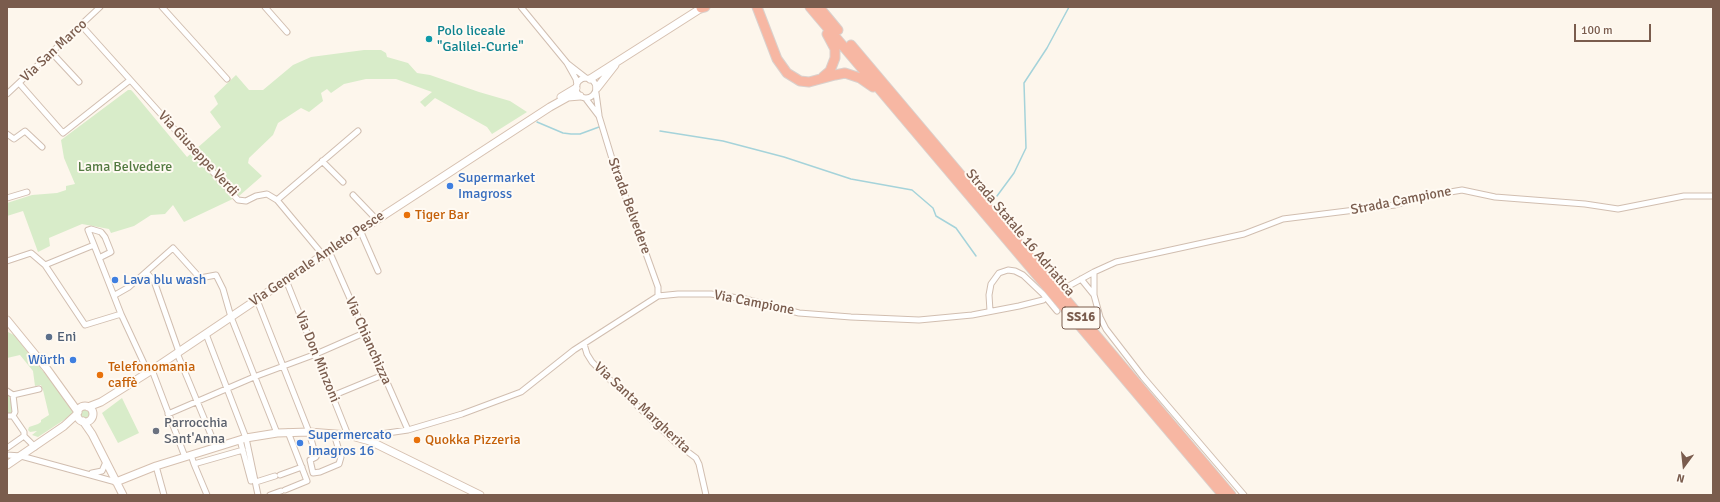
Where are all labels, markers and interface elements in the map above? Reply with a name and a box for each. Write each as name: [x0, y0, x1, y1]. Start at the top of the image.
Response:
street label: Via San Marco: [17, 16, 91, 86]
scale bar: [1576, 16, 1653, 42]
place label: Polo liceale "Galilei-Curie": [437, 23, 524, 56]
text: 100 m: [1581, 23, 1613, 38]
marker: Polo liceale "Galilei-Curie": [424, 34, 434, 44]
street label: Via Giuseppe Verdi: [154, 108, 242, 200]
street label: Strada Belvedere: [604, 156, 654, 256]
park label: Lama Belvedere: [78, 159, 172, 175]
street label: Strada Statale 16 Adriatica: [962, 166, 1078, 300]
place label: Supermarket Imagross: [458, 170, 535, 202]
marker: Supermarket Imagross: [445, 181, 455, 191]
street label: Strada Campione: [1349, 183, 1453, 219]
place label: Tiger Bar: [415, 207, 469, 223]
street label: Via Generale Amleto Pesce: [246, 208, 388, 310]
marker: Tiger Bar: [402, 210, 412, 220]
place label: Lava blu wash: [123, 272, 206, 288]
marker: Lava blu wash: [110, 275, 120, 285]
street label: Via Campione: [712, 287, 796, 319]
street label: Via Chianchizza: [341, 295, 395, 387]
road number: SS16: [1062, 307, 1100, 329]
street label: Via Don Minzoni: [291, 309, 343, 405]
place label: Eni: [57, 329, 76, 345]
marker: Eni: [44, 332, 54, 342]
place label: Würth: [28, 352, 65, 368]
marker: Würth: [68, 355, 78, 365]
place label: Telefonomania caffè: [108, 359, 195, 392]
street label: Via Santa Margherita: [590, 359, 694, 457]
marker: Telefonomania caffè: [95, 370, 105, 380]
place label: Parrocchia Sant'Anna: [164, 415, 228, 448]
marker: Parrocchia Sant'Anna: [151, 426, 161, 436]
place label: Supermercato Imagros 16: [308, 427, 392, 460]
place label: Quokka Pizzeria: [425, 432, 521, 448]
marker: Quokka Pizzeria: [412, 435, 422, 445]
marker: Supermercato Imagros 16: [295, 438, 305, 448]
north arrow: [1664, 446, 1704, 486]
text: N: [1675, 471, 1686, 485]

